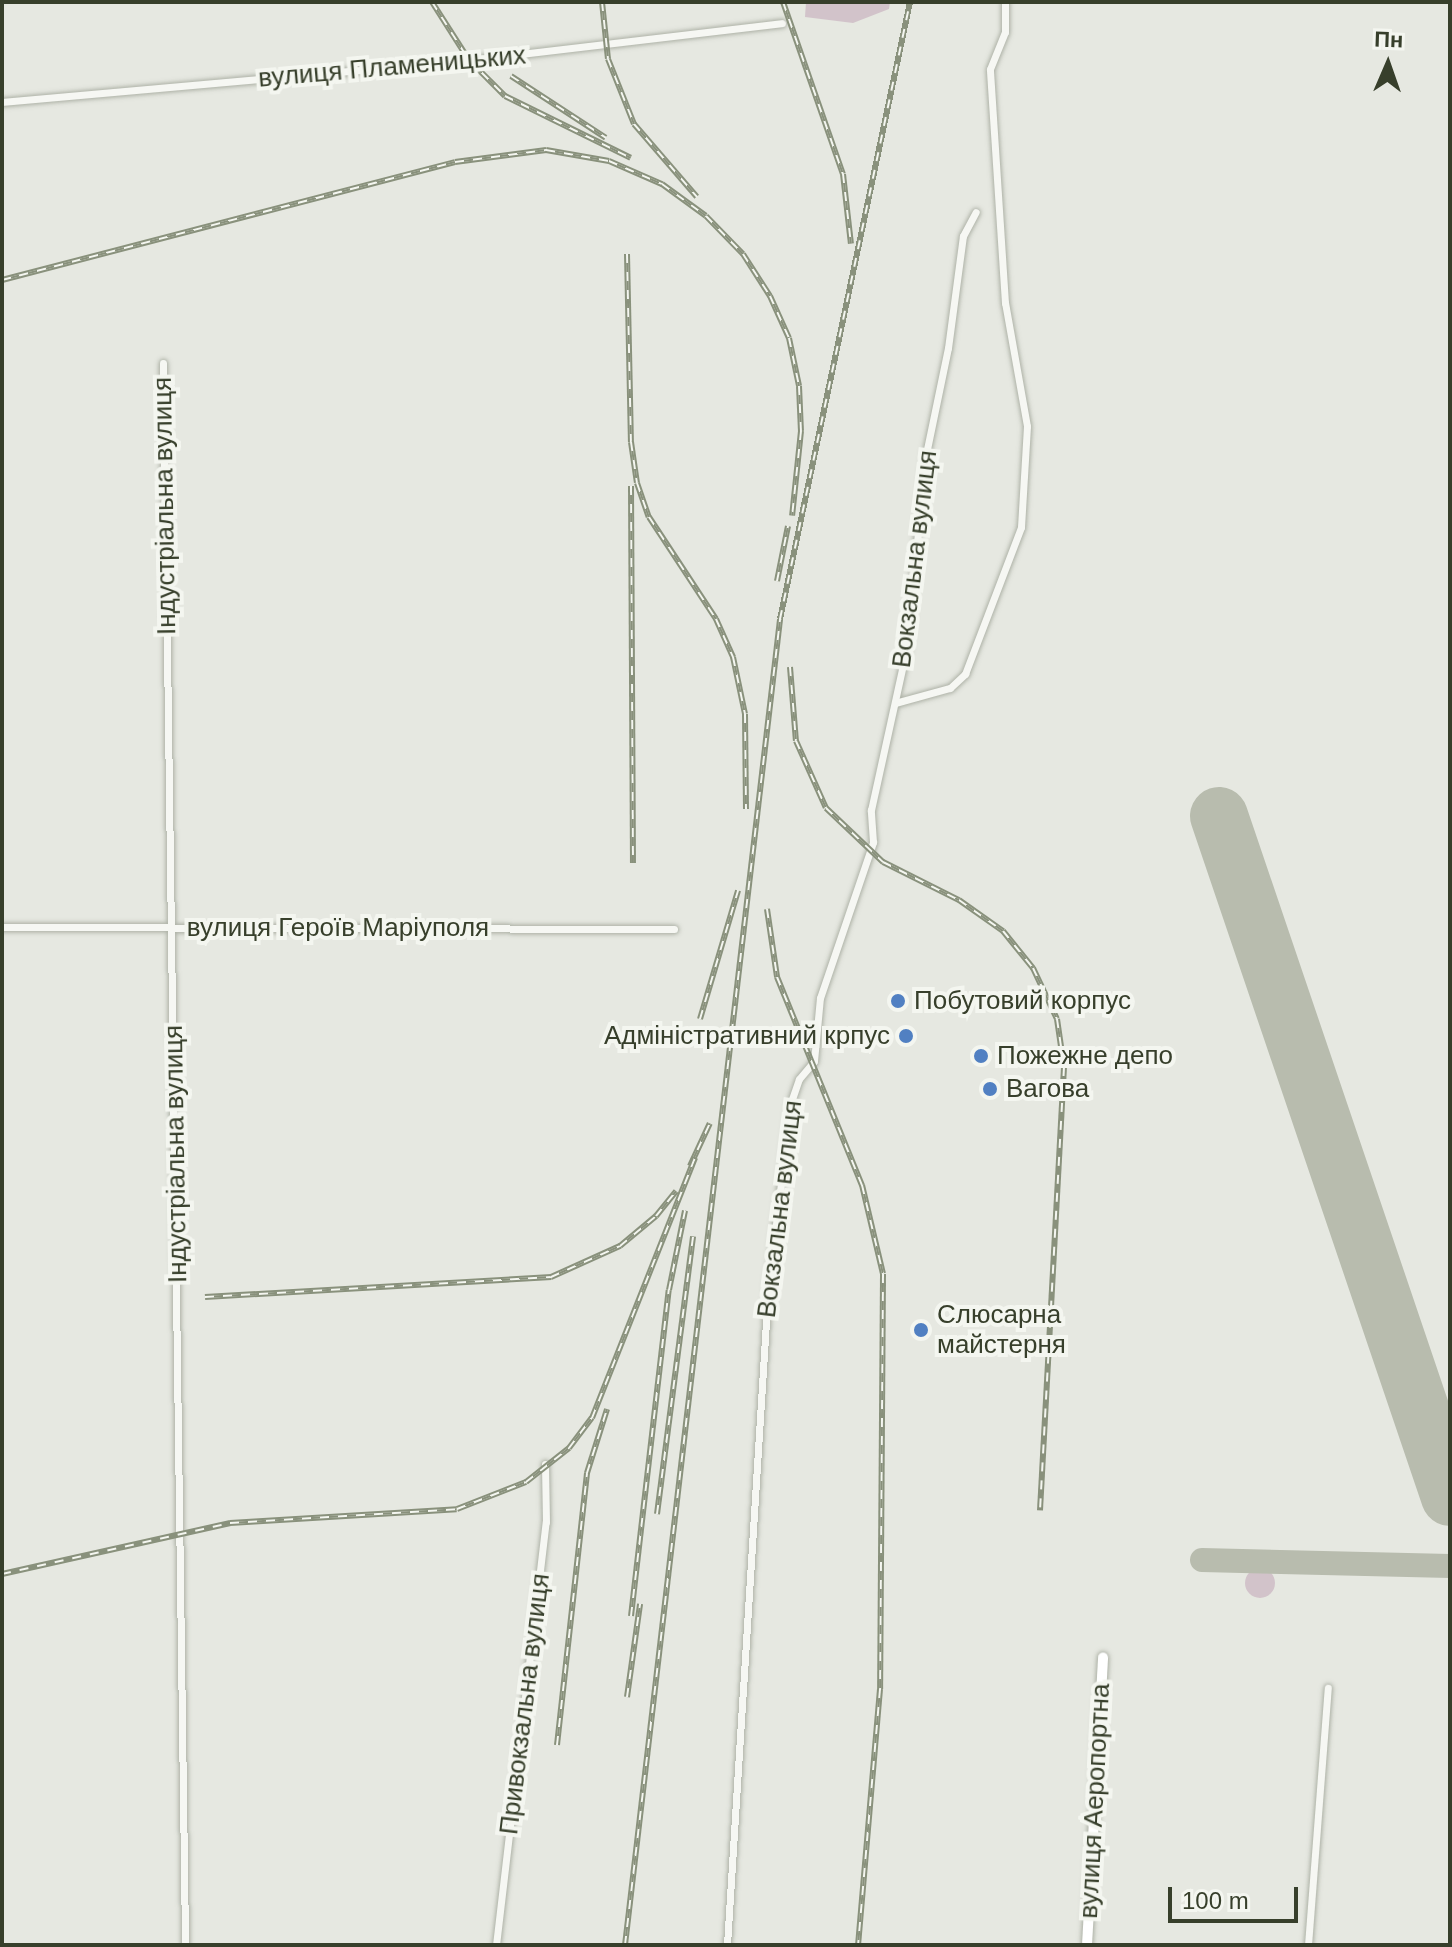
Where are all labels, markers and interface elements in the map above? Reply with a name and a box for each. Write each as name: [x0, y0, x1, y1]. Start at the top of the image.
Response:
north arrow: [1348, 24, 1428, 104]
text: Пн: [1374, 27, 1404, 53]
street label: вулиця Пламеницьких: [257, 40, 527, 94]
street label: Індустріальна вулиця: [147, 377, 183, 635]
street label: Вокзальна вулиця: [886, 448, 944, 670]
street label: вулиця Героїв Маріуполя: [187, 912, 489, 944]
place label: Побутовий корпус: [914, 985, 1131, 1017]
marker: Побутовий корпус: [889, 992, 907, 1010]
place label: Адміністративний крпус: [604, 1020, 890, 1052]
street label: Індустріальна вулиця: [158, 1025, 194, 1283]
marker: Адміністративний крпус: [897, 1027, 915, 1045]
place label: Пожежне депо: [997, 1040, 1173, 1072]
marker: Пожежне депо: [972, 1047, 990, 1065]
place label: Вагова: [1006, 1073, 1089, 1105]
marker: Вагова: [981, 1080, 999, 1098]
street label: Вокзальна вулиця: [751, 1098, 809, 1320]
place label: Слюсарна майстерня: [937, 1299, 1066, 1360]
marker: Слюсарна майстерня: [912, 1321, 930, 1339]
street label: Привокзальна вулиця: [494, 1572, 556, 1836]
street label: вулиця Аеропортна: [1073, 1683, 1117, 1919]
scale bar: [1172, 1871, 1302, 1921]
text: 100 m: [1182, 1887, 1249, 1914]

